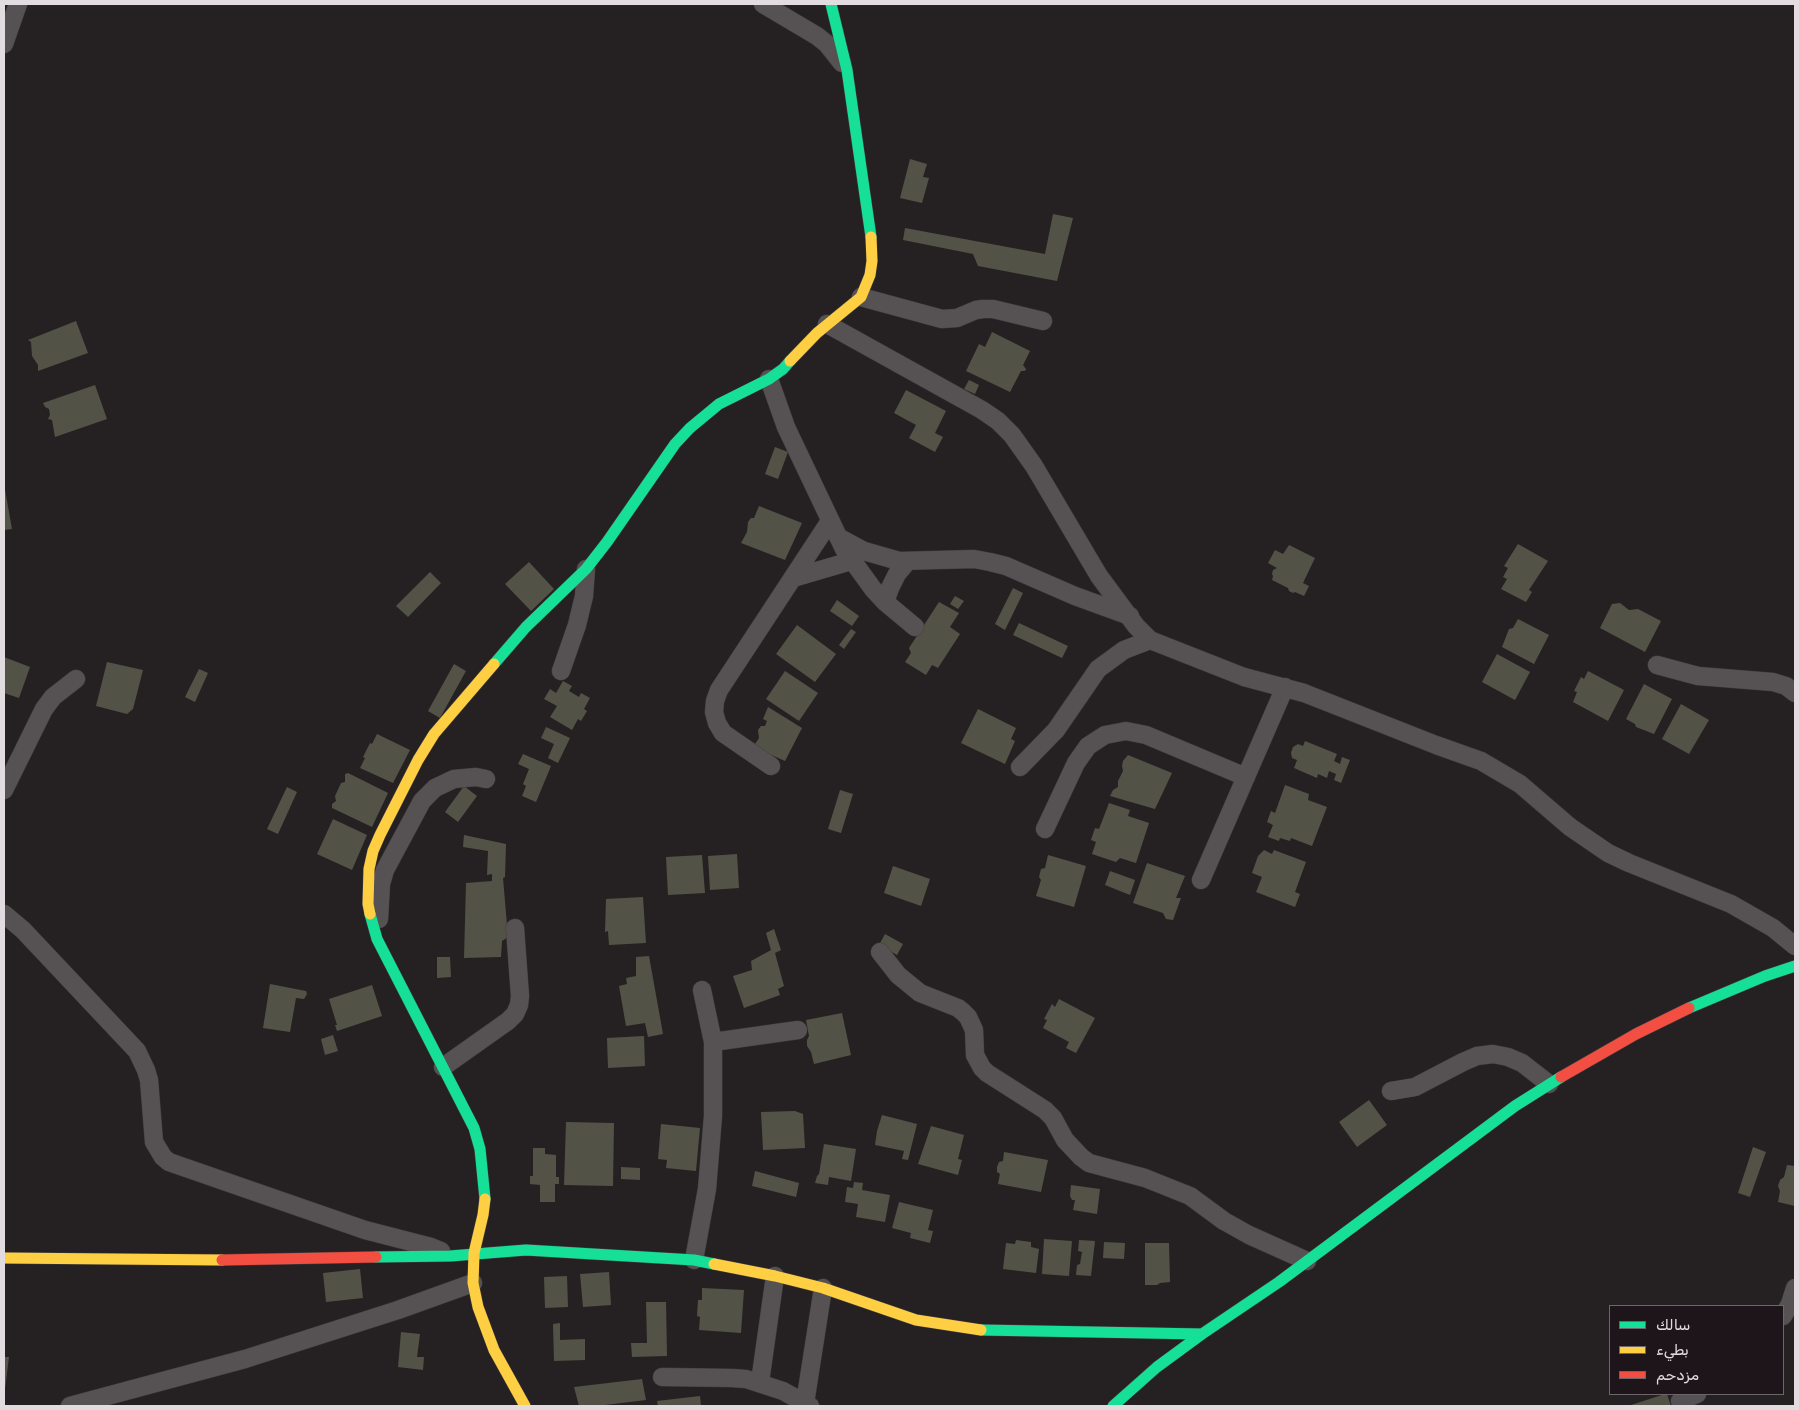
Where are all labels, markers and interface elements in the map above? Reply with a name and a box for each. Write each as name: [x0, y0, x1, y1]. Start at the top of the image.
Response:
legend: [1609, 1305, 1784, 1395]
text: سالك: [1656, 1316, 1691, 1334]
text: بطيء: [1656, 1341, 1689, 1359]
text: مزدحم: [1656, 1366, 1699, 1384]

